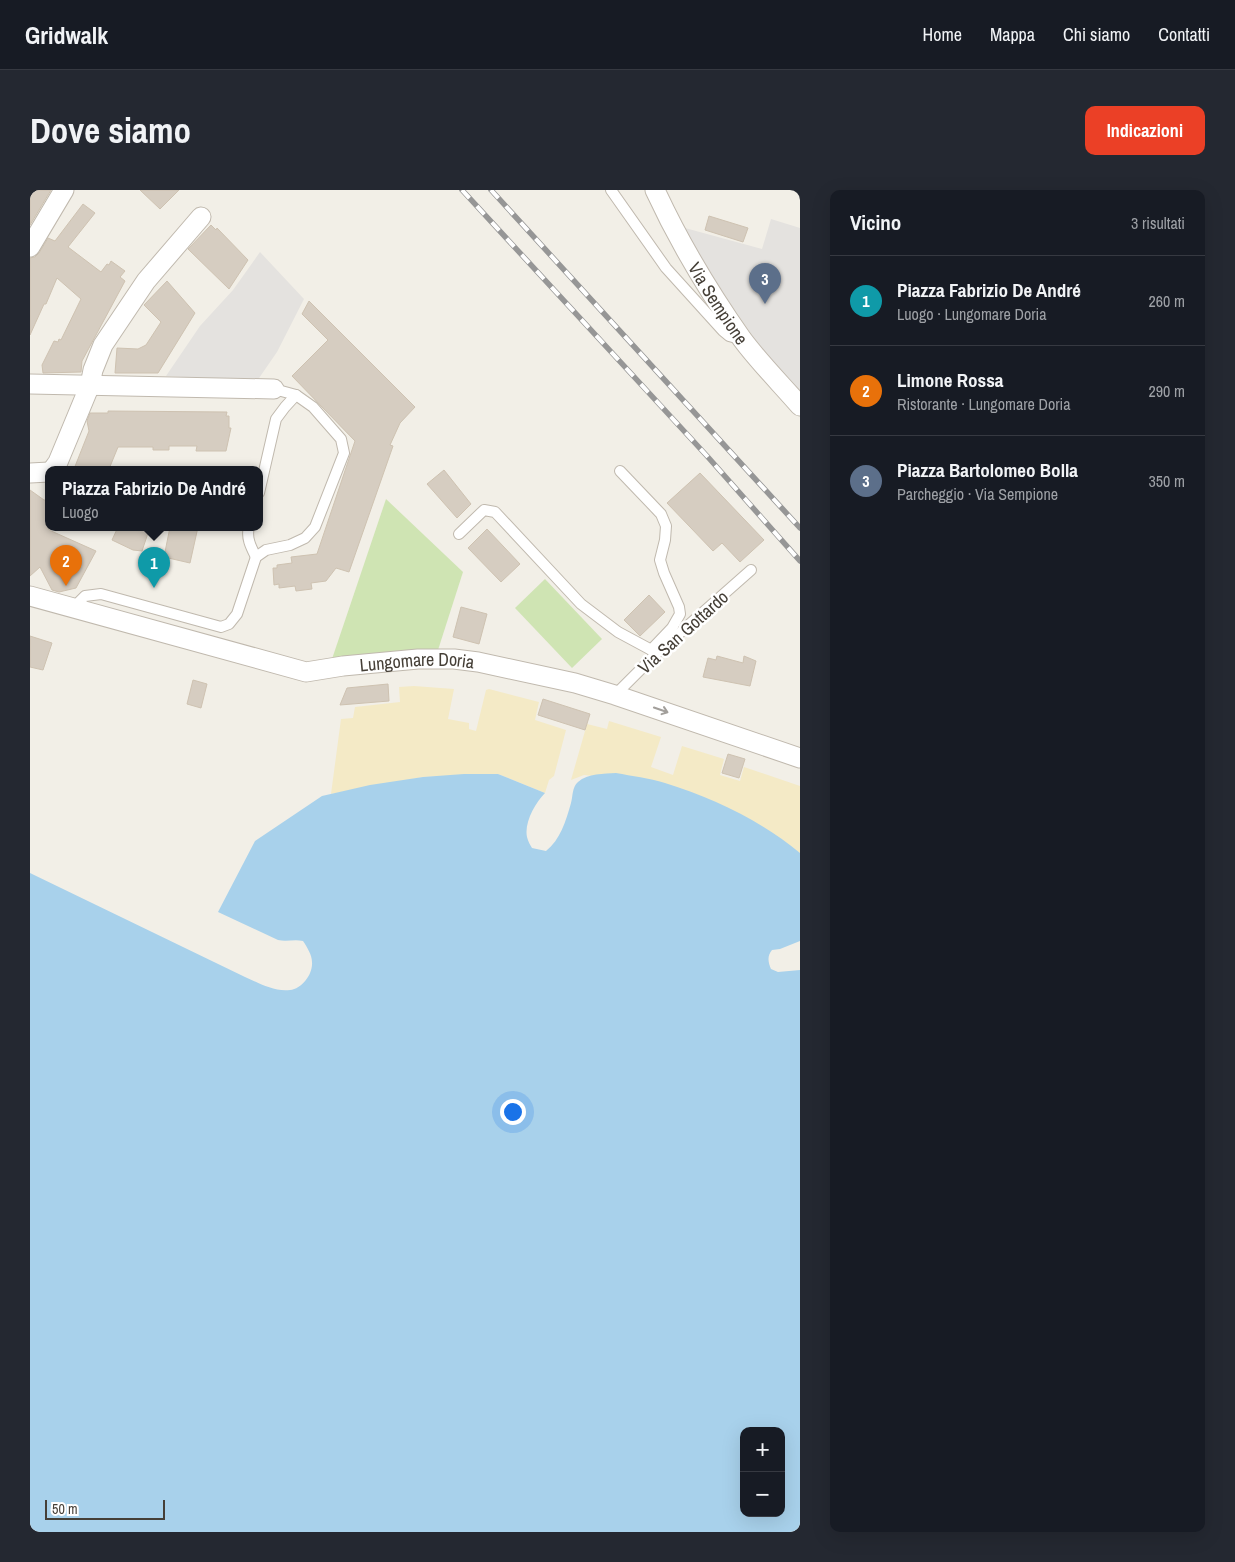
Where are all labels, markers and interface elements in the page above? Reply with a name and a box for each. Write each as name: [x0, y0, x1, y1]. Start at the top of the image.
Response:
text: Gridwalk: [25, 19, 108, 51]
text: Home: [923, 22, 962, 47]
text: Mappa: [990, 22, 1035, 47]
text: Chi siamo: [1063, 22, 1130, 47]
text: Contatti: [1158, 22, 1210, 47]
button: Indicazioni: [1085, 106, 1205, 155]
text: Dove siamo: [30, 107, 191, 154]
text: Vicino: [850, 208, 901, 237]
text: 3 risultati: [1131, 212, 1185, 234]
street label: Via Sempione: [683, 257, 754, 349]
pin: 3: [749, 263, 781, 304]
text: Piazza Fabrizio De André: [897, 277, 1081, 303]
text: 1: [862, 290, 870, 312]
text: 260 m: [1149, 290, 1185, 312]
text: Luogo · Lungomare Doria: [897, 303, 1047, 325]
text: Limone Rossa: [897, 367, 1004, 393]
text: 2: [862, 380, 870, 402]
text: 290 m: [1149, 380, 1185, 402]
text: Ristorante · Lungomare Doria: [897, 393, 1071, 415]
text: Piazza Bartolomeo Bolla: [897, 457, 1078, 483]
popup: [45, 466, 263, 531]
text: 3: [862, 470, 870, 492]
text: 350 m: [1149, 470, 1185, 492]
text: Piazza Fabrizio De André: [62, 475, 246, 501]
text: Parcheggio · Via Sempione: [897, 483, 1058, 505]
text: Luogo: [62, 501, 99, 523]
pin: 2: [50, 545, 82, 586]
pin: 1: [138, 547, 170, 588]
street label: Via San Gottardo: [632, 585, 734, 679]
street label: Lungomare Doria: [359, 646, 476, 677]
one-way arrow: [653, 706, 669, 716]
your location: [500, 1099, 526, 1125]
map controls: [740, 1427, 785, 1517]
button: +: [740, 1427, 785, 1472]
button: −: [740, 1472, 785, 1517]
scale bar: [45, 1497, 165, 1520]
text: 50 m: [52, 1500, 78, 1518]

